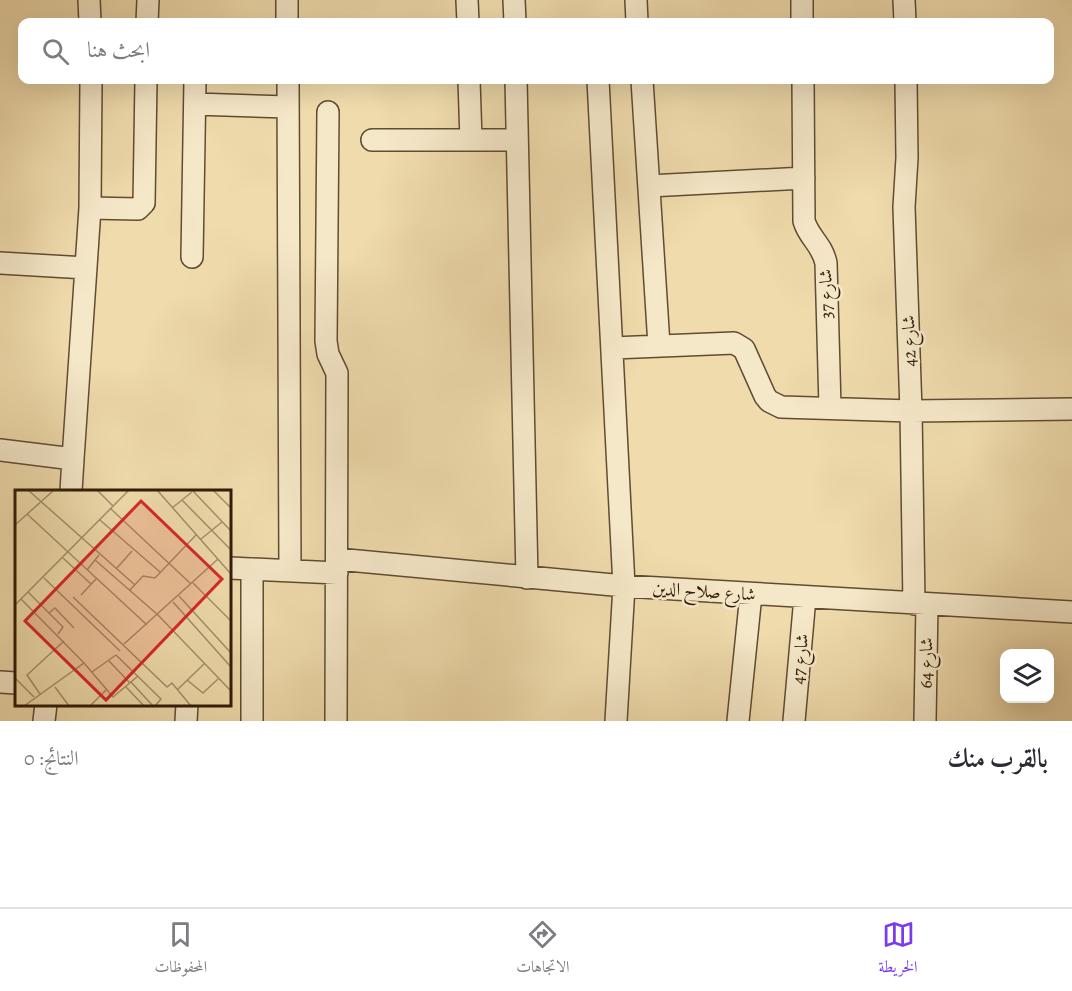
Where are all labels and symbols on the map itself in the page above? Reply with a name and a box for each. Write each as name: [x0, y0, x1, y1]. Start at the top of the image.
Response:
street label: شارع 37: [813, 269, 842, 319]
street label: شارع 42: [896, 315, 925, 367]
inset map: [15, 490, 231, 706]
street label: شارع صلاح الدين: [651, 575, 756, 611]
street label: شارع 47: [786, 633, 817, 685]
street label: شارع 64: [914, 637, 941, 689]

